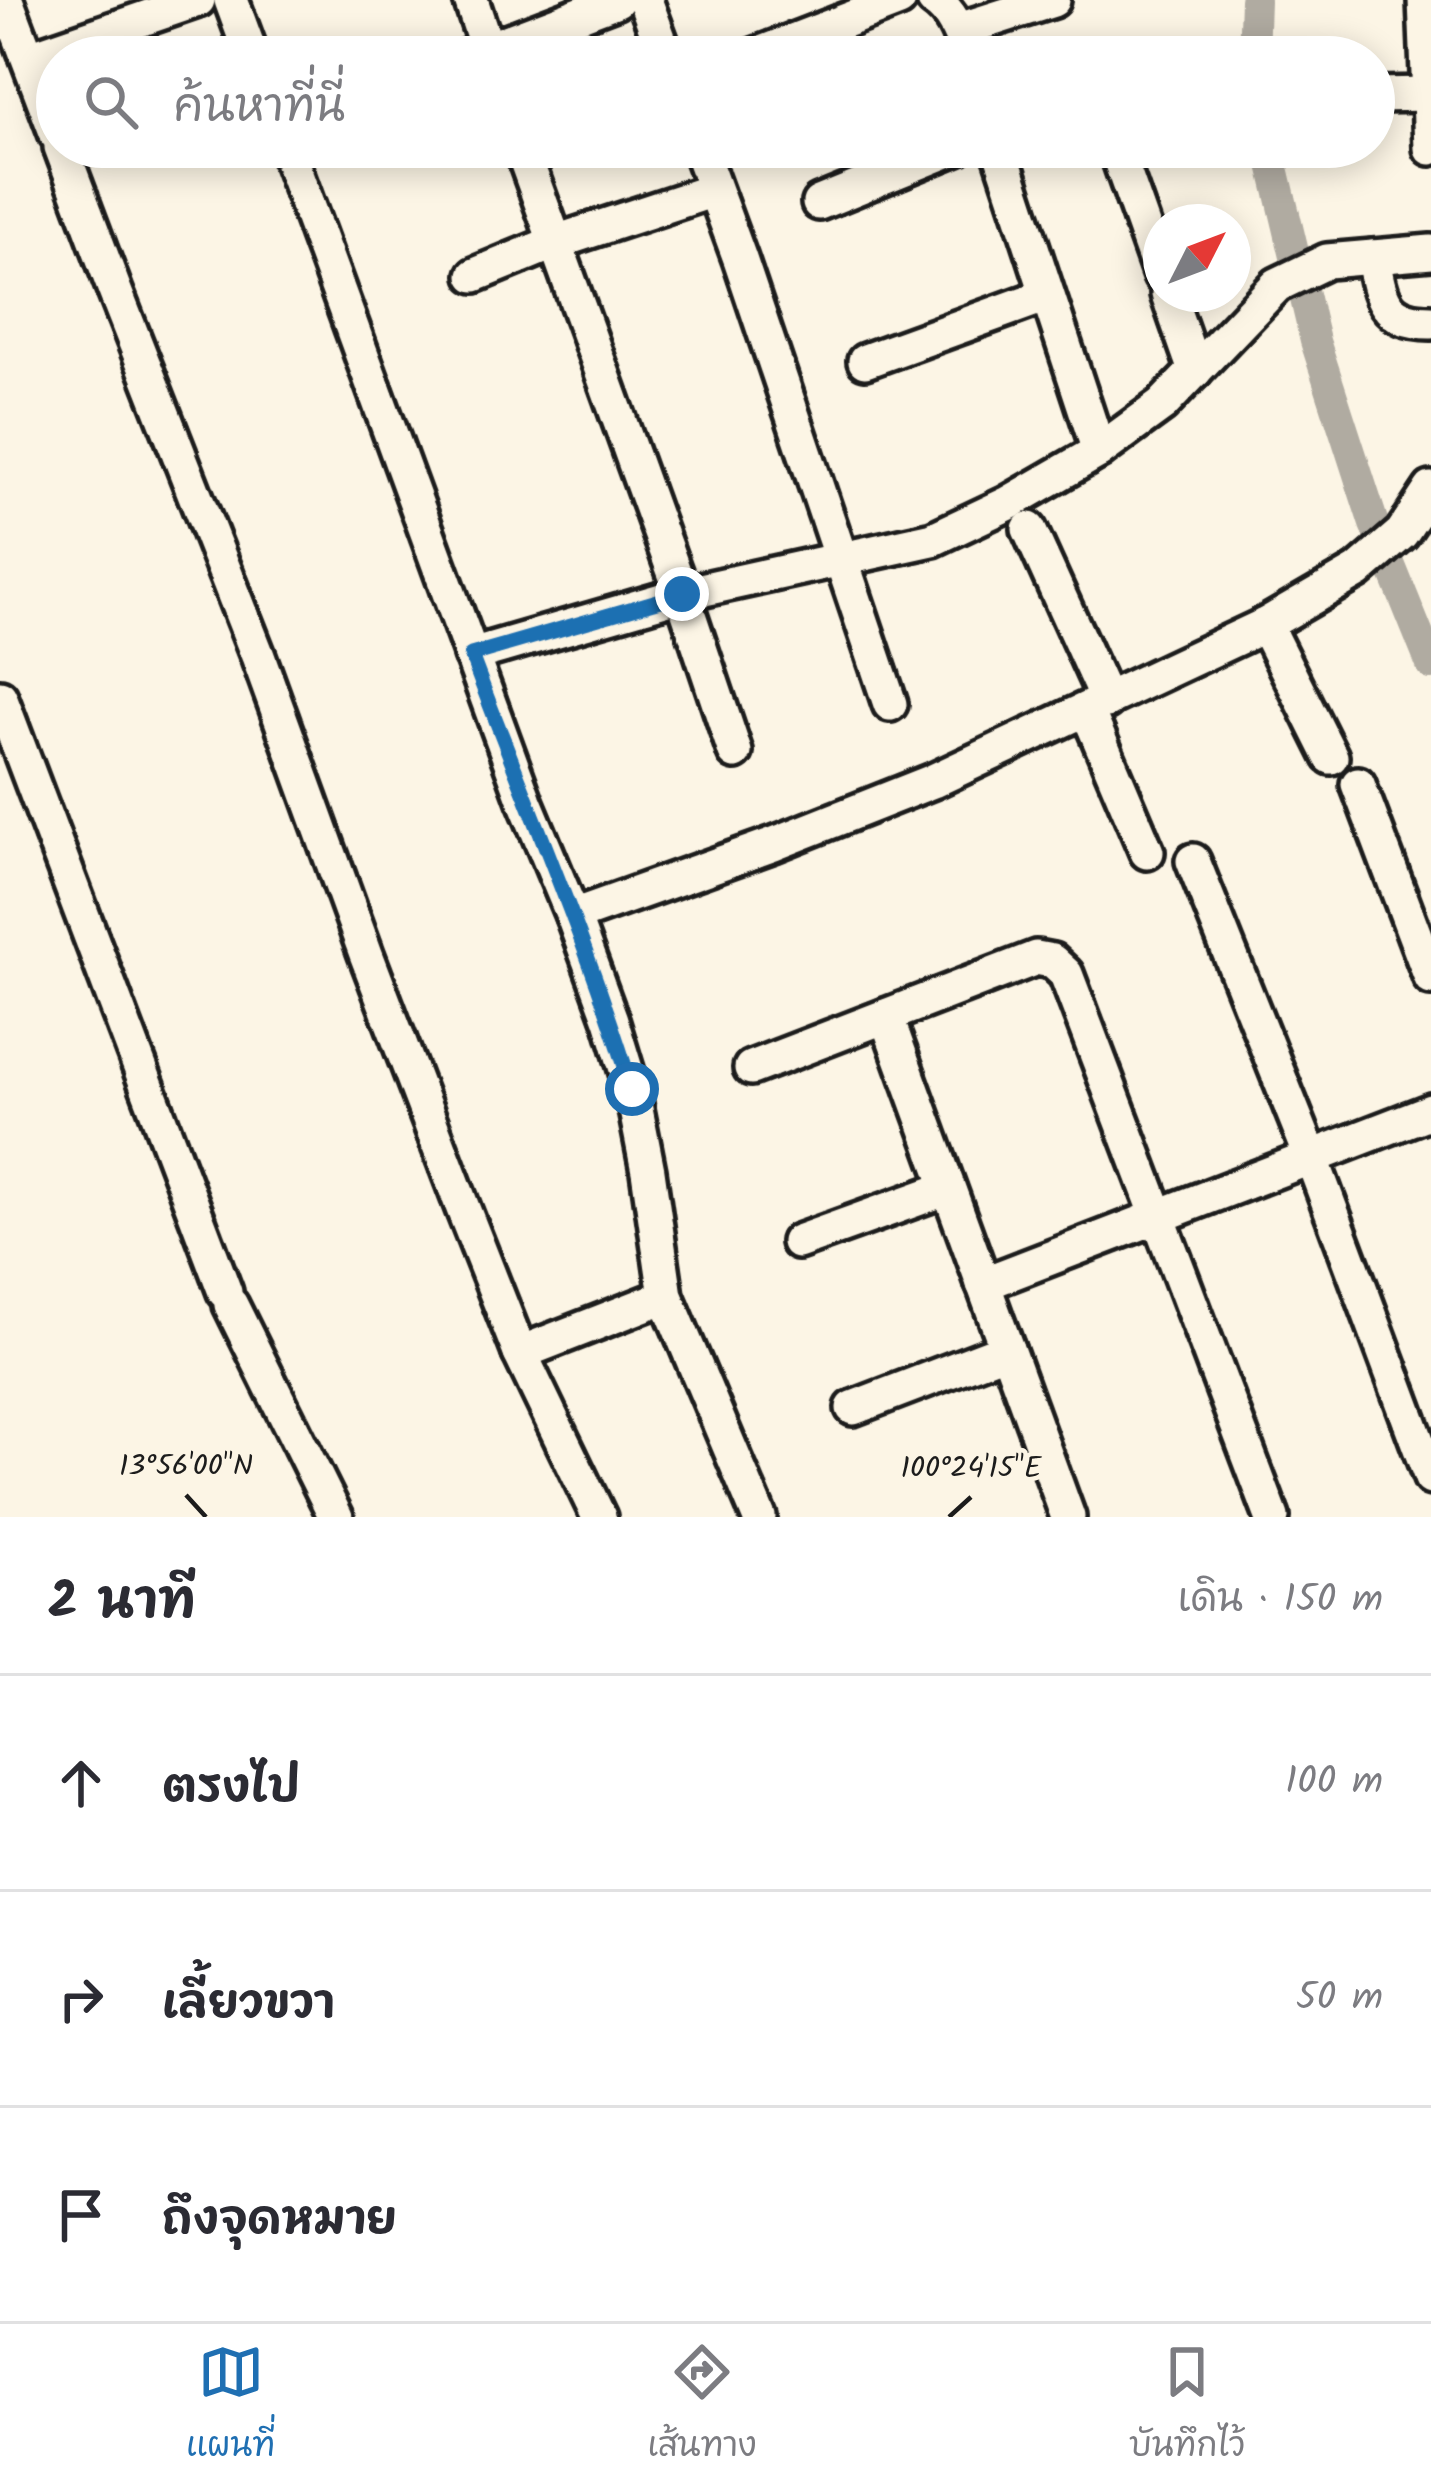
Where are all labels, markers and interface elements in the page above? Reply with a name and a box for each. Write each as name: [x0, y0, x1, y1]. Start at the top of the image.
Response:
search box: [36, 36, 1395, 168]
icon: search: [78, 69, 144, 135]
text: ค้นหาที่นี่: [174, 73, 345, 145]
north arrow: [1143, 204, 1251, 312]
route end: [655, 567, 709, 621]
route start: [605, 1062, 659, 1116]
text: 13°56'00"N: [119, 1443, 253, 1491]
text: 100°24'15"E: [901, 1445, 1043, 1493]
text: 2 นาที: [48, 1563, 196, 1644]
text: เดิน · 150 m: [1178, 1570, 1383, 1632]
icon: ahead: [48, 1750, 114, 1816]
text: 100 m: [1285, 1752, 1383, 1814]
text: ตรงไป: [162, 1753, 300, 1825]
icon: right: [48, 1966, 114, 2032]
text: 50 m: [1296, 1968, 1383, 2030]
text: เลี้ยวขวา: [162, 1969, 335, 2041]
icon: arrive: [48, 2182, 114, 2248]
text: ถึงจุดหมาย: [162, 2185, 397, 2257]
tab: แผนที่: [186, 2339, 275, 2474]
tab: เส้นทาง: [647, 2339, 757, 2474]
tab: บันทึกไว้: [1129, 2339, 1245, 2474]

